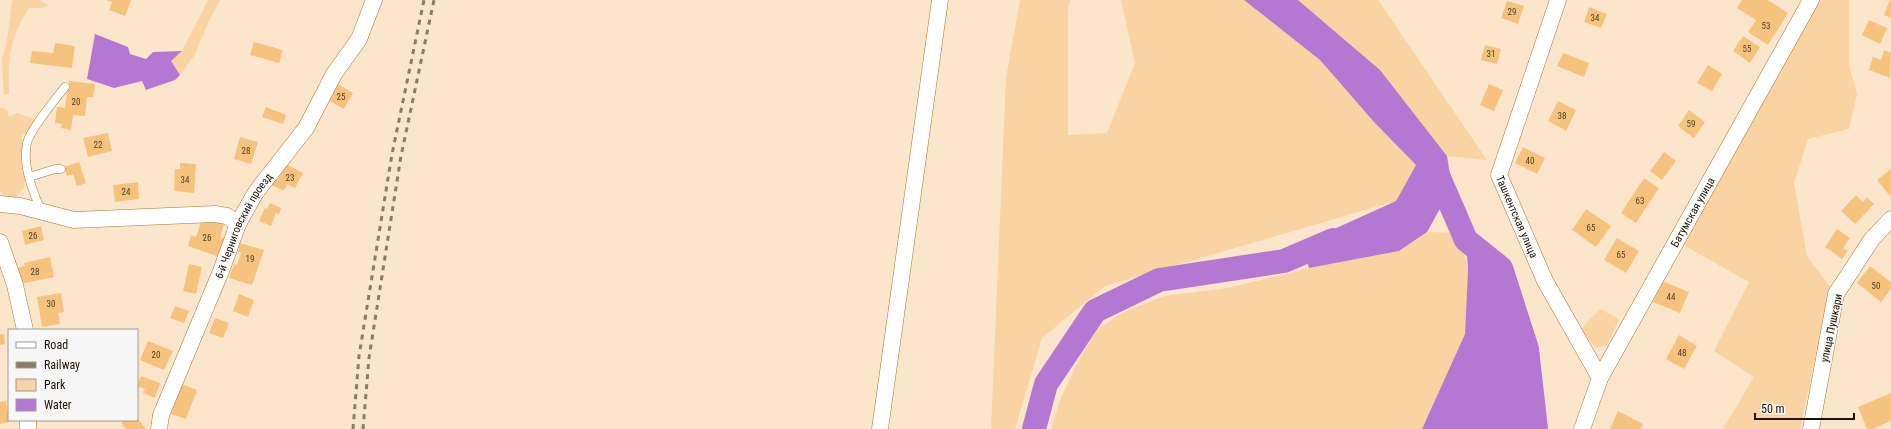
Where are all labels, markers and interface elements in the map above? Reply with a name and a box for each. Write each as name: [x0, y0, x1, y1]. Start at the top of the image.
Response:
house number: 29: [1508, 7, 1516, 17]
house number: 34: [1591, 13, 1600, 23]
house number: 53: [1762, 21, 1770, 31]
house number: 55: [1743, 44, 1752, 54]
house number: 31: [1487, 49, 1495, 59]
house number: 25: [337, 92, 346, 102]
house number: 20: [72, 97, 80, 107]
house number: 38: [1558, 111, 1566, 121]
house number: 59: [1687, 119, 1695, 129]
house number: 22: [94, 140, 103, 150]
house number: 28: [242, 146, 250, 156]
house number: 40: [1526, 156, 1534, 166]
street label: 6-й Черниговский проезд: [213, 171, 275, 281]
house number: 23: [286, 173, 294, 183]
street label: Ташкентская улица: [1493, 174, 1540, 260]
house number: 34: [181, 175, 190, 185]
street label: Батумская улица: [1668, 175, 1718, 250]
house number: 24: [122, 187, 131, 197]
house number: 63: [1636, 196, 1644, 206]
house number: 65: [1587, 223, 1596, 233]
house number: 26: [29, 231, 37, 241]
house number: 26: [203, 233, 211, 243]
house number: 65: [1617, 250, 1626, 260]
house number: 19: [246, 254, 254, 264]
house number: 28: [31, 267, 39, 277]
house number: 50: [1872, 281, 1880, 291]
house number: 44: [1667, 292, 1676, 302]
street label: улица Пушкари: [1818, 293, 1845, 364]
house number: 30: [47, 299, 55, 309]
legend: [8, 329, 138, 421]
text: Road: [44, 338, 68, 352]
house number: 48: [1678, 348, 1686, 358]
house number: 20: [152, 350, 160, 360]
text: Railway: [44, 358, 80, 372]
text: Park: [44, 378, 66, 392]
scale bar: [1755, 395, 1854, 421]
text: Water: [44, 398, 72, 412]
text: 50 m: [1761, 402, 1785, 416]

